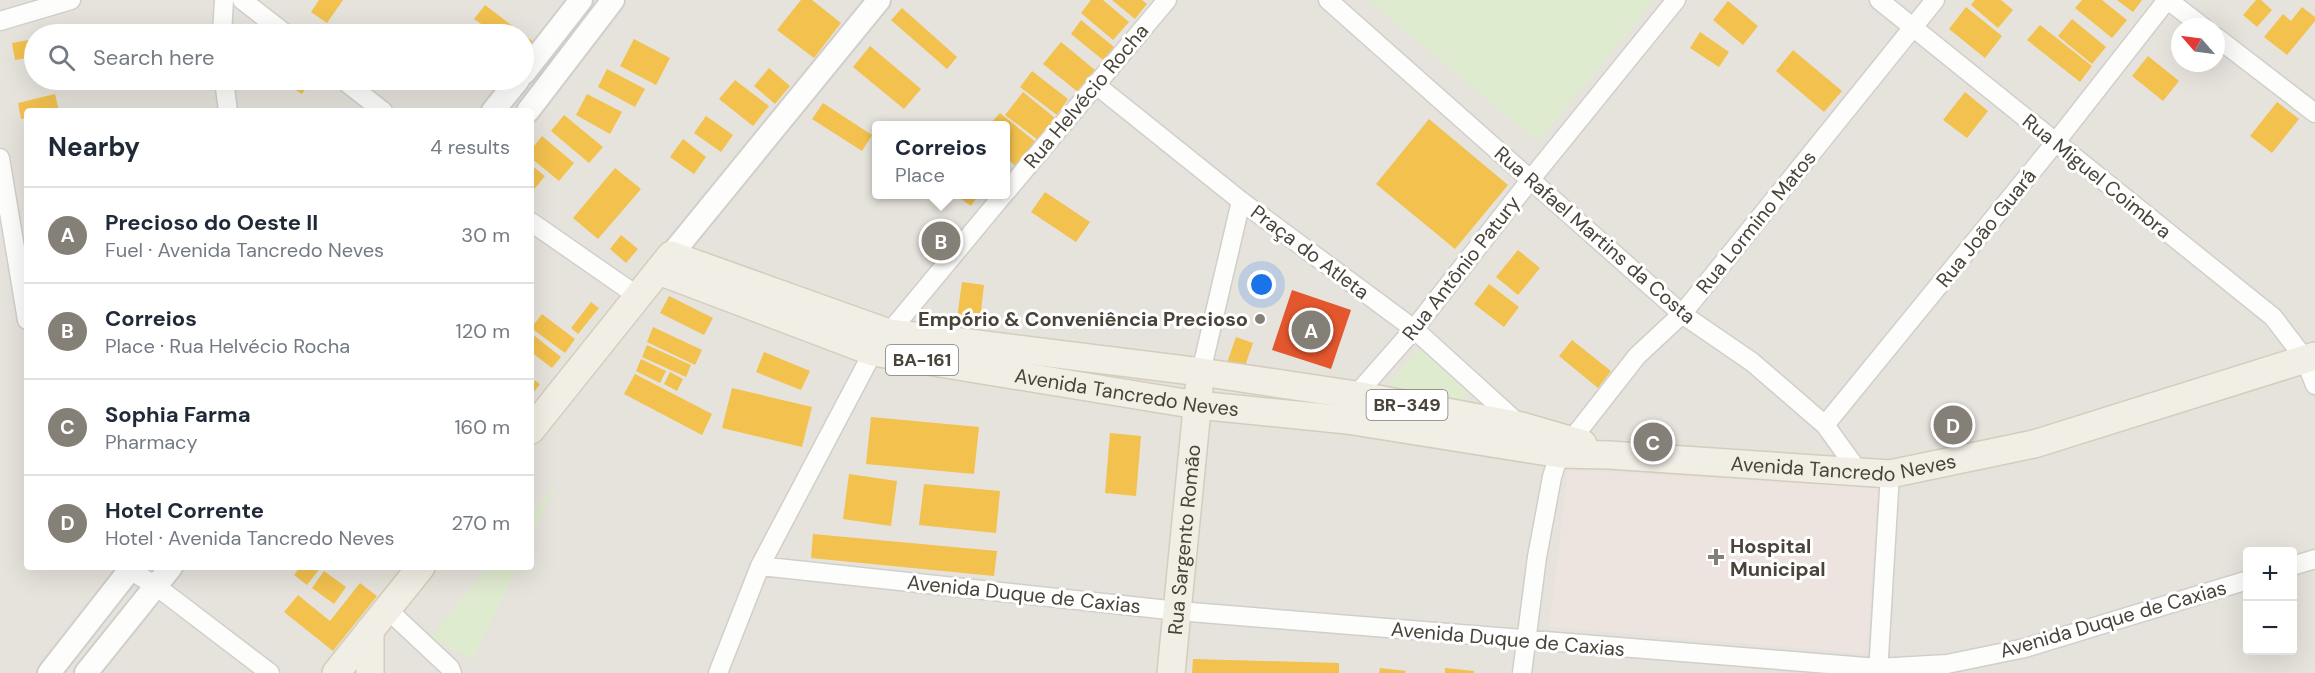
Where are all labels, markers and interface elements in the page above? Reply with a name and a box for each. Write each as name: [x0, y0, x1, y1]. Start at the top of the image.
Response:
street label: Rua Helvécio Rocha: [1018, 18, 1154, 174]
north arrow: [2171, 18, 2225, 72]
search box: [24, 24, 534, 90]
icon: search: [45, 41, 78, 74]
text: Search here: [93, 43, 214, 72]
street label: Rua Miguel Coimbra: [2017, 108, 2177, 244]
popup: [872, 121, 1010, 199]
text: Nearby: [48, 130, 140, 164]
text: Correios: [895, 133, 987, 162]
text: 4 results: [430, 134, 510, 160]
street label: Rua Rafael Martins da Costa: [1489, 140, 1701, 330]
street label: Rua Lormino Matos: [1690, 145, 1822, 299]
text: Place: [895, 162, 945, 188]
street label: Rua João Guará: [1930, 163, 2042, 293]
street label: Rua Antônio Patury: [1396, 190, 1526, 346]
street label: Praça do Atleta: [1246, 199, 1374, 305]
text: Precioso do Oeste II: [105, 208, 318, 237]
pin: B: [922, 218, 960, 264]
text: A: [60, 222, 75, 248]
text: 30 m: [461, 222, 510, 248]
text: Fuel · Avenida Tancredo Neves: [105, 237, 384, 263]
your location: [1247, 270, 1276, 299]
text: Correios: [105, 304, 197, 333]
place label: Empório & Conveniência Precioso: [918, 306, 1248, 332]
pin: A: [1292, 308, 1330, 352]
marker: Empório & Conveniência Precioso: [1253, 312, 1267, 326]
text: B: [61, 318, 74, 344]
text: 120 m: [456, 318, 510, 344]
text: Place · Rua Helvécio Rocha: [105, 333, 350, 359]
road number: BA-161: [886, 345, 958, 375]
street label: Avenida Tancredo Neves: [1013, 362, 1240, 422]
road number: BR-349: [1366, 390, 1448, 420]
text: Sophia Farma: [105, 400, 251, 429]
pin: D: [1934, 402, 1972, 448]
text: C: [60, 414, 75, 440]
text: 160 m: [454, 414, 510, 440]
pin: C: [1634, 420, 1672, 464]
text: Pharmacy: [105, 429, 198, 455]
street label: Rua Sargento Romão: [1162, 443, 1206, 636]
street label: Avenida Tancredo Neves: [1730, 448, 1958, 487]
text: Hotel Corrente: [105, 496, 264, 525]
text: D: [60, 510, 75, 536]
text: 270 m: [452, 510, 510, 536]
text: Hotel · Avenida Tancredo Neves: [105, 525, 395, 551]
place label: Hospital Municipal: [1730, 533, 1826, 582]
map controls: [2243, 547, 2297, 655]
button: +: [2243, 547, 2297, 601]
marker: Hospital Municipal: [1707, 548, 1725, 566]
street label: Avenida Duque de Caxias: [906, 569, 1142, 619]
street label: Avenida Duque de Caxias: [1997, 574, 2229, 664]
button: −: [2243, 601, 2297, 655]
street label: Avenida Duque de Caxias: [1390, 616, 1626, 662]

